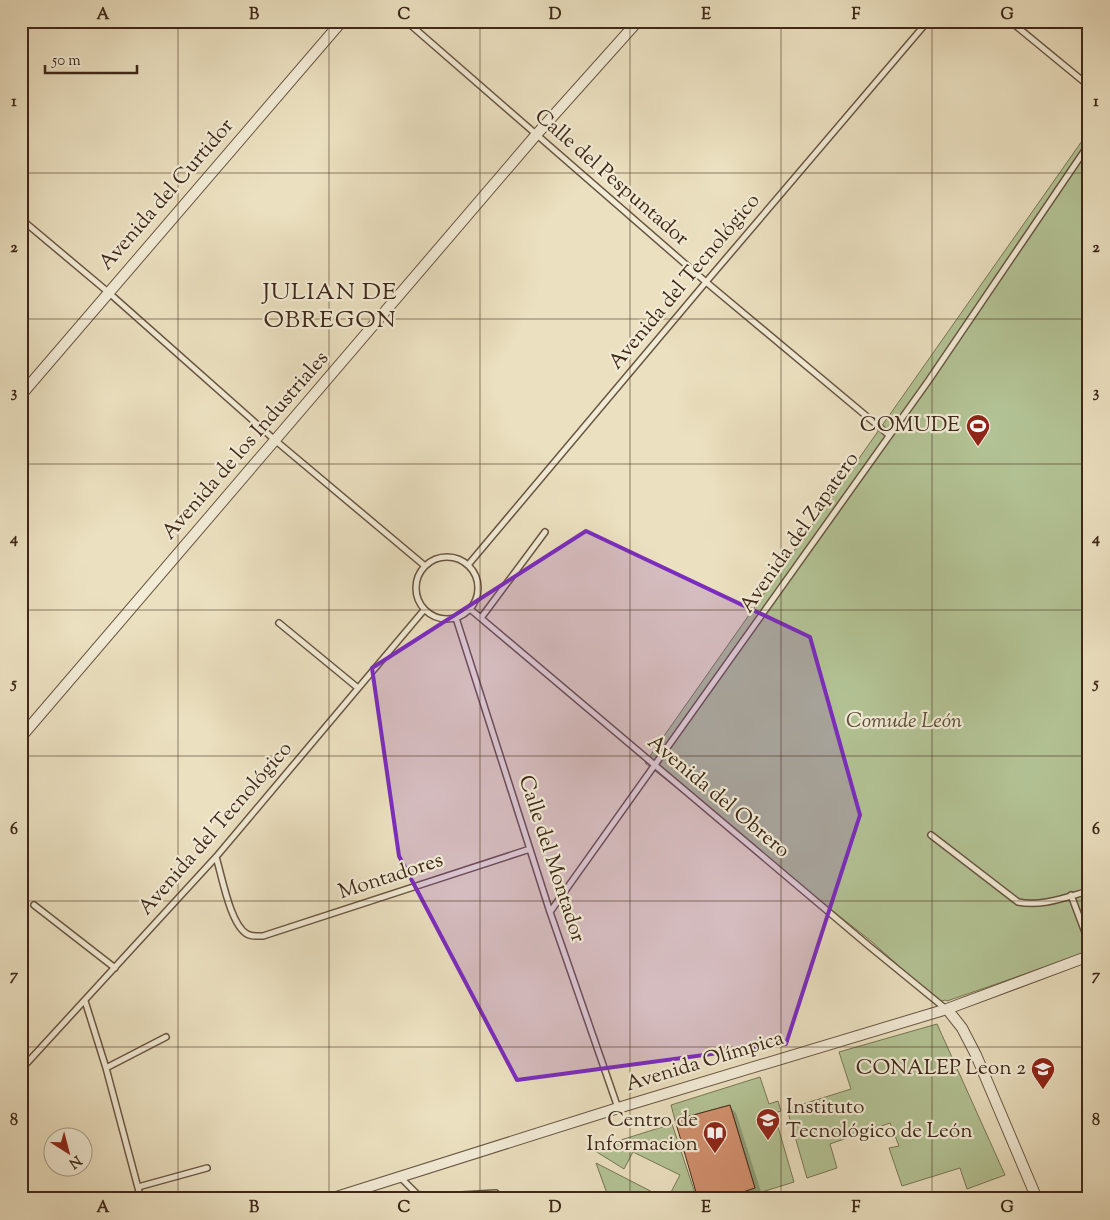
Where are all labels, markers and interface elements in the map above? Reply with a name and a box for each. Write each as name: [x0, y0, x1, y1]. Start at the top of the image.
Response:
text: A: [97, 4, 110, 27]
text: B: [249, 4, 259, 27]
text: C: [398, 4, 411, 27]
text: D: [549, 4, 562, 27]
text: E: [701, 4, 711, 27]
text: F: [852, 4, 861, 27]
text: G: [1000, 4, 1014, 27]
scale bar: [45, 42, 138, 74]
text: 50 m: [51, 51, 81, 72]
text: 1: [11, 91, 17, 114]
text: 1: [1093, 91, 1099, 114]
street label: Calle del Pespuntador: [527, 102, 695, 254]
street label: Avenida del Curtidor: [92, 112, 242, 278]
street label: Avenida del Tecnológico: [602, 187, 768, 377]
text: 2: [10, 237, 18, 260]
text: 2: [1092, 237, 1100, 260]
district label: JULIAN DE OBREGON: [260, 276, 398, 338]
street label: Avenida de los Industriales: [155, 345, 337, 547]
text: 3: [11, 382, 18, 405]
text: 3: [1093, 382, 1100, 405]
place label: COMUDE: [860, 411, 960, 441]
sports icon: COMUDE: [965, 413, 991, 447]
street label: Avenida del Zapatero: [733, 446, 867, 620]
text: 4: [9, 528, 18, 551]
text: 4: [1091, 528, 1100, 551]
text: 5: [9, 673, 17, 696]
text: 5: [1091, 673, 1099, 696]
park label: Comude León: [846, 707, 962, 737]
street label: Avenida del Obrero: [640, 728, 796, 866]
street label: Avenida del Tecnológico: [132, 735, 300, 923]
street label: Calle del Montador: [510, 772, 592, 946]
text: 6: [10, 819, 18, 842]
text: 6: [1092, 819, 1100, 842]
street label: Montadores: [335, 846, 447, 908]
text: 7: [10, 965, 19, 988]
text: 7: [1092, 965, 1101, 988]
street label: Avenida Olímpica: [622, 1024, 788, 1100]
place label: CONALEP Leon 2: [856, 1054, 1026, 1084]
school or university icon: CONALEP Leon 2: [1030, 1056, 1056, 1090]
place label: Instituto Tecnológico de León: [786, 1093, 973, 1147]
place label: Centro de Informacion: [587, 1106, 698, 1160]
school or university icon: Instituto Tecnológico de León: [755, 1107, 781, 1141]
text: 8: [10, 1110, 18, 1133]
text: 8: [1092, 1110, 1100, 1133]
library icon: Centro de Informacion: [702, 1120, 728, 1154]
north arrow: [42, 1128, 92, 1178]
text: N: [64, 1150, 85, 1172]
text: A: [97, 1197, 110, 1220]
text: B: [249, 1197, 259, 1220]
text: C: [398, 1197, 411, 1220]
text: D: [549, 1197, 562, 1220]
text: E: [701, 1197, 711, 1220]
text: F: [852, 1197, 861, 1220]
text: G: [1000, 1197, 1014, 1220]

